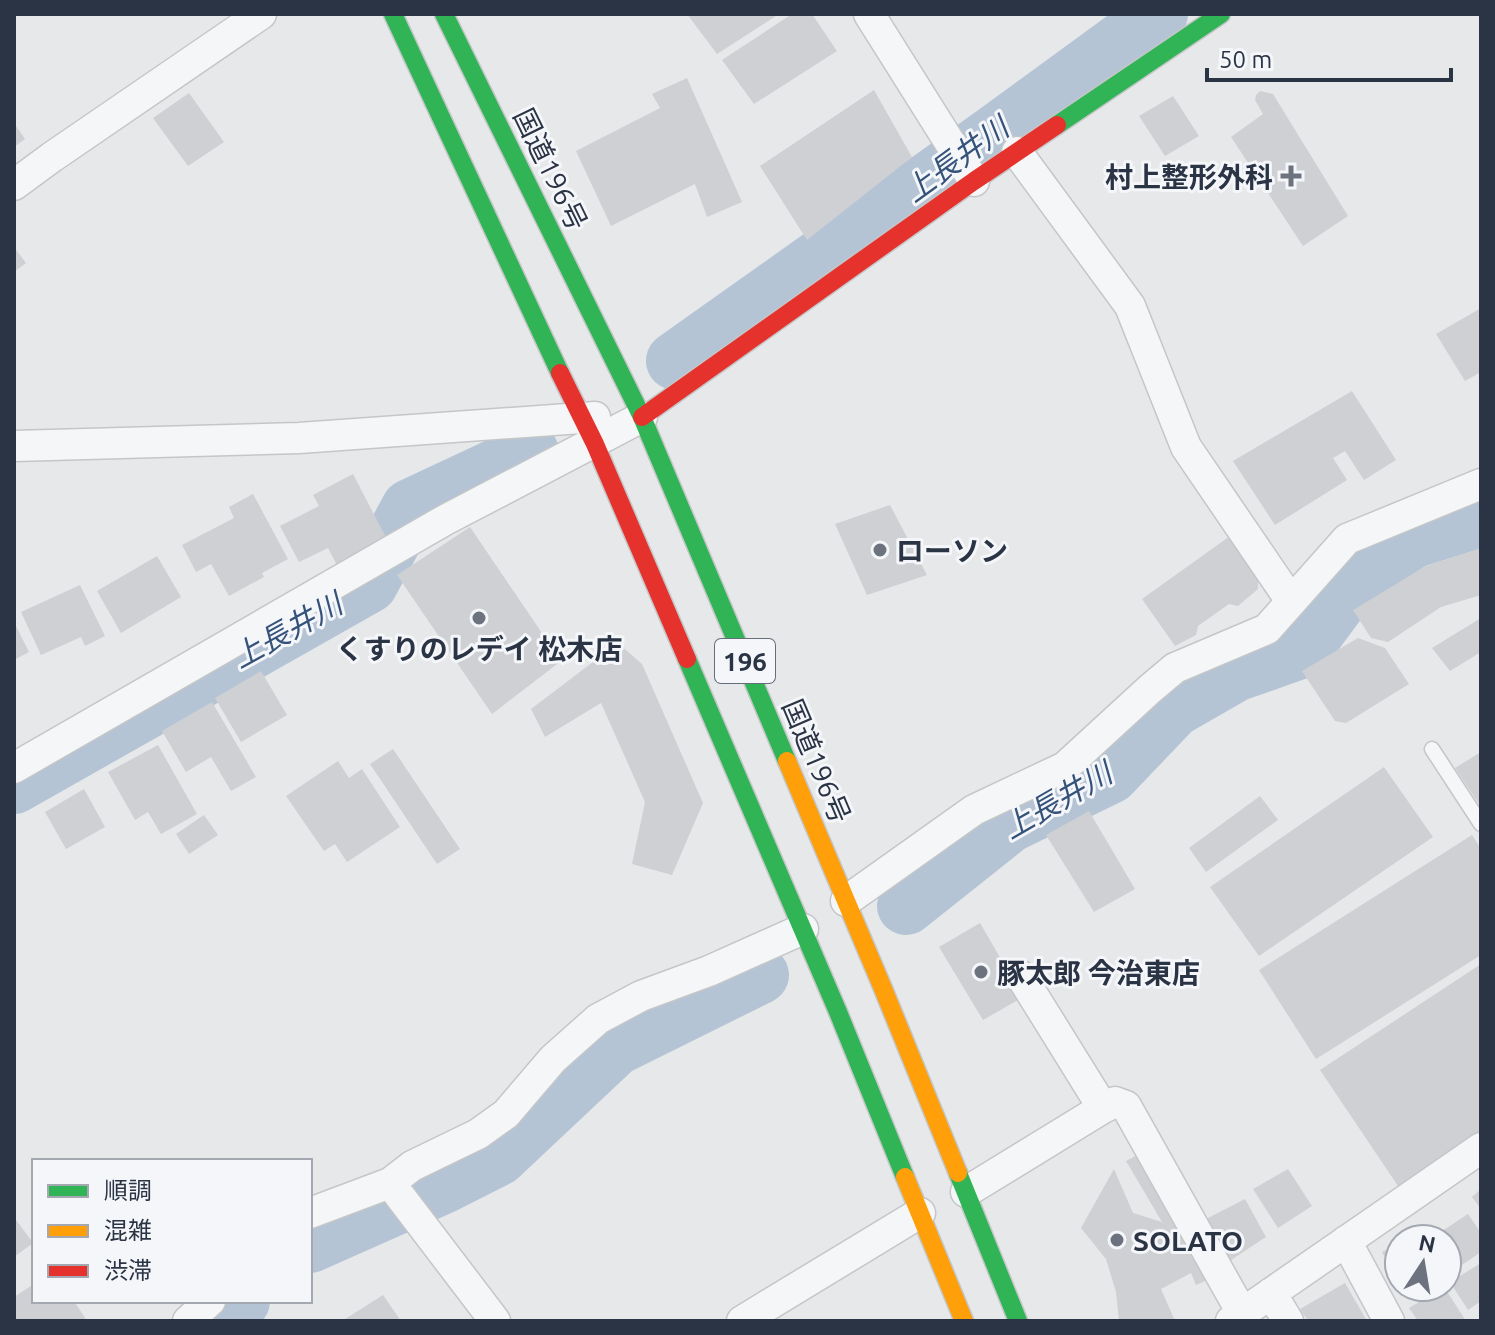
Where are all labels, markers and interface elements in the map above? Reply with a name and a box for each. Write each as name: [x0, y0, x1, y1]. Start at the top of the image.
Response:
scale bar: [1207, 32, 1451, 82]
text: 50 m: [1219, 46, 1272, 73]
street label: 国道196号: [508, 103, 594, 235]
water label: 上長井川: [897, 108, 1017, 208]
place label: 村上整形外科: [1105, 161, 1273, 192]
marker: 村上整形外科: [1280, 165, 1302, 187]
place label: ローソン: [896, 535, 1008, 566]
marker: ローソン: [871, 541, 889, 559]
water label: 上長井川: [226, 585, 350, 674]
marker: くすりのレデイ 松木店: [470, 609, 488, 627]
place label: くすりのレデイ 松木店: [336, 633, 622, 664]
road number: 196: [715, 639, 775, 683]
street label: 国道196号: [777, 694, 857, 828]
water label: 上長井川: [997, 754, 1120, 845]
place label: 豚太郎 今治東店: [997, 957, 1200, 988]
marker: 豚太郎 今治東店: [972, 963, 990, 981]
legend: [32, 1159, 312, 1303]
text: 順調: [104, 1177, 152, 1204]
text: 混雑: [104, 1217, 152, 1244]
north arrow: [1383, 1223, 1463, 1303]
place label: SOLATO: [1133, 1225, 1243, 1256]
text: N: [1417, 1229, 1438, 1257]
marker: SOLATO: [1108, 1231, 1126, 1249]
text: 渋滞: [104, 1257, 152, 1284]

